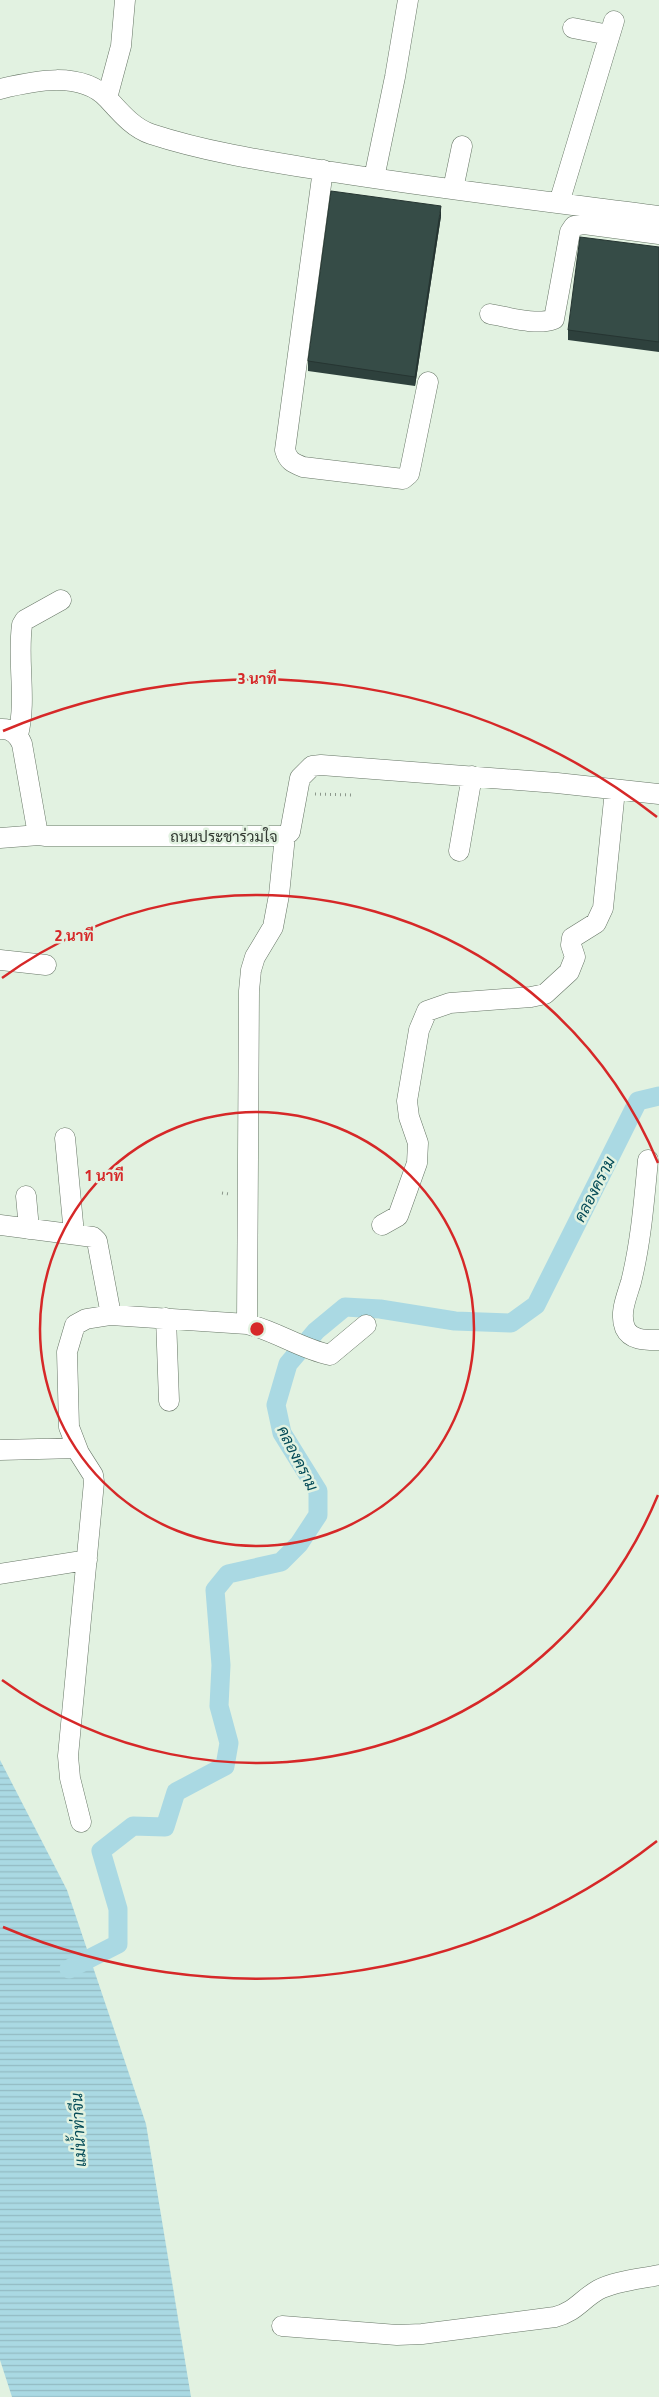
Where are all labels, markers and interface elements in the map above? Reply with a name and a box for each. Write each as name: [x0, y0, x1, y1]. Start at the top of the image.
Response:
text: 3 นาที: [237, 667, 277, 690]
street label: ถนนประชาร่วมใจ: [170, 825, 278, 848]
text: 2 นาที: [54, 924, 94, 947]
water label: คลองคราม: [567, 1152, 621, 1226]
text: 1 นาที: [84, 1164, 124, 1187]
centre of rings: [248, 1320, 266, 1338]
water label: คลองคราม: [271, 1421, 325, 1495]
water label: แม่น้ำท่าจีน: [62, 2092, 92, 2168]

